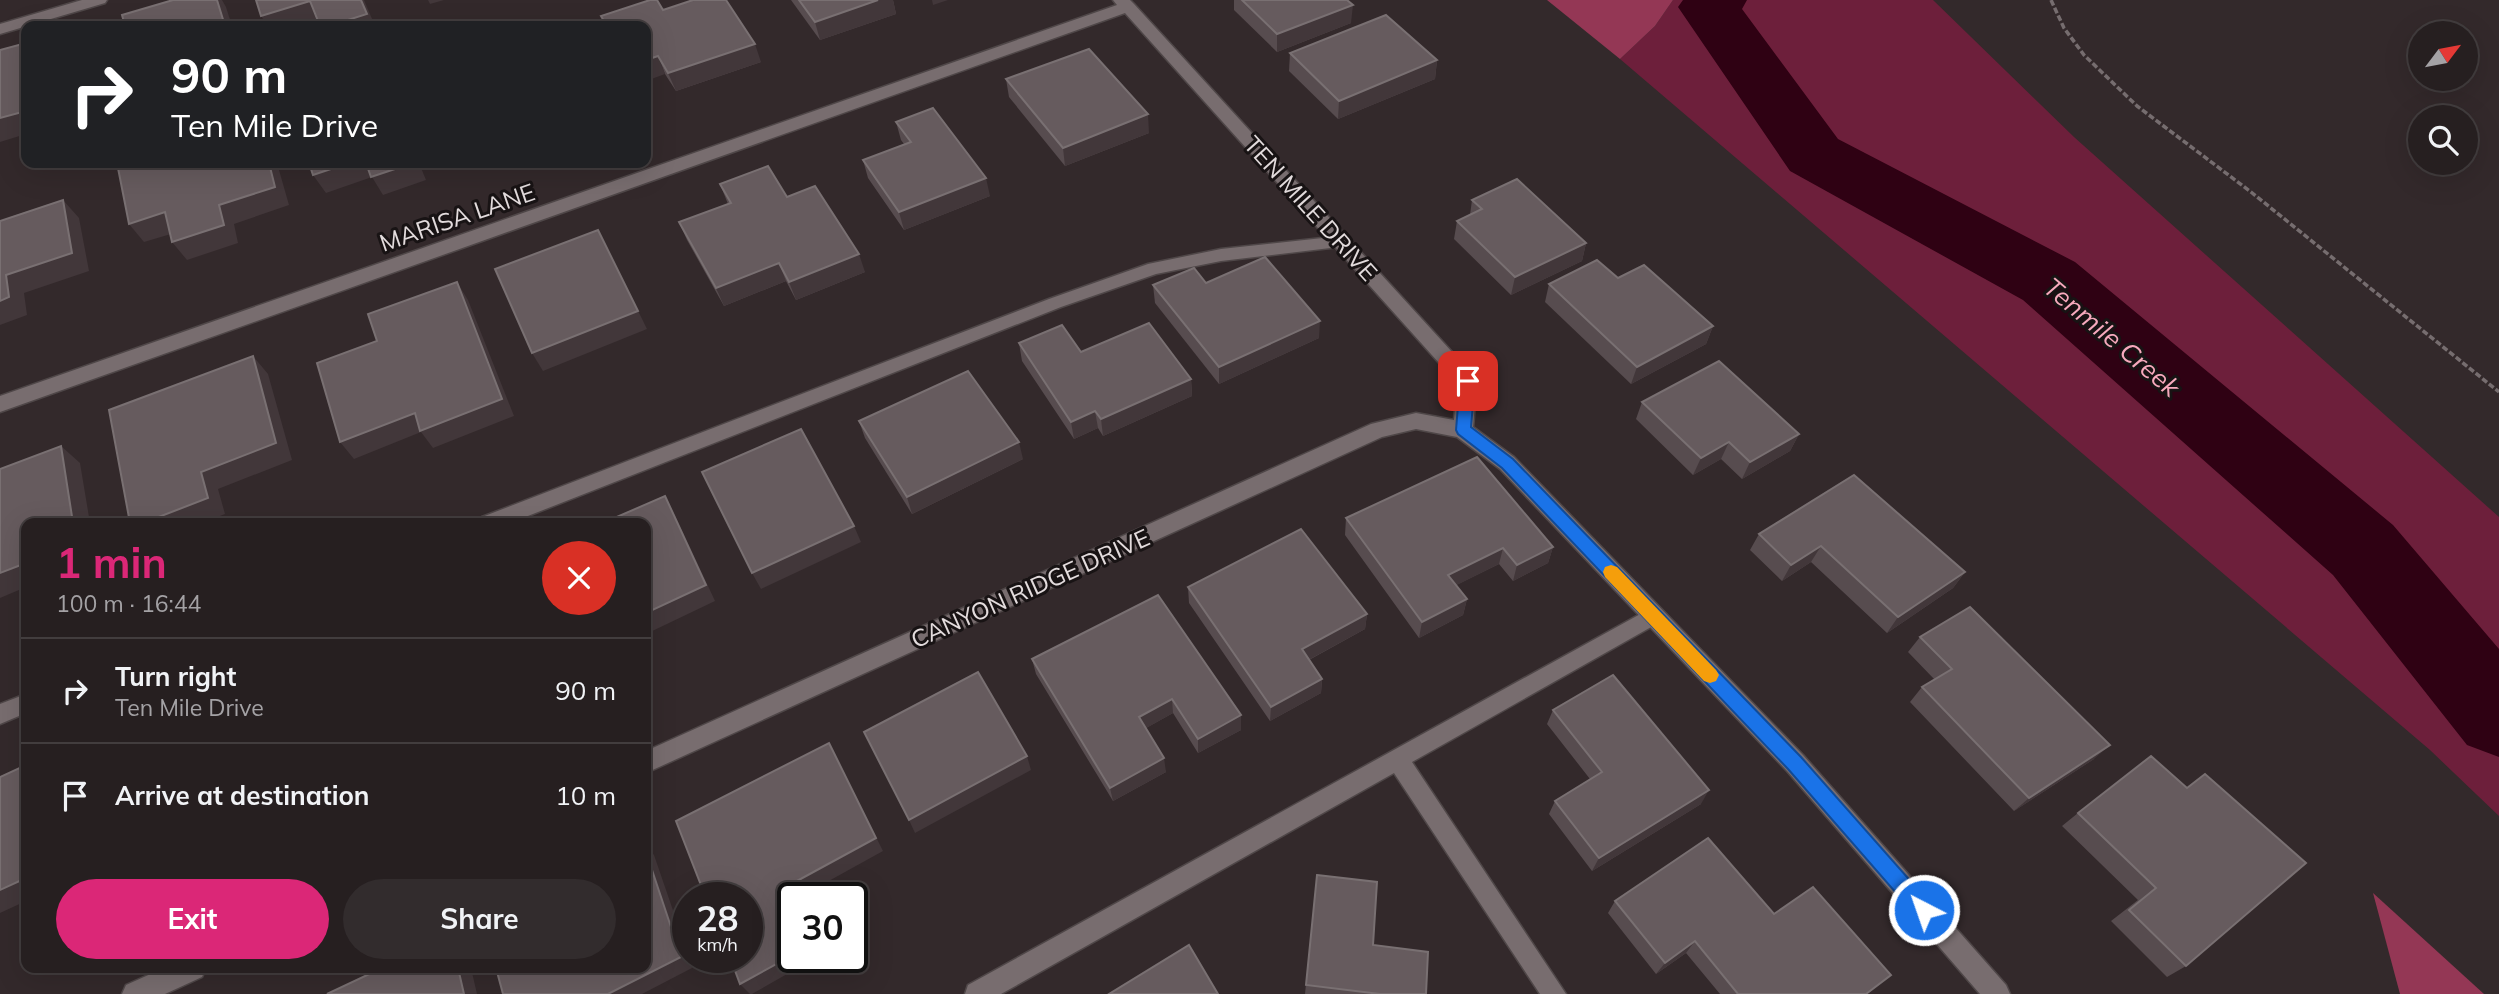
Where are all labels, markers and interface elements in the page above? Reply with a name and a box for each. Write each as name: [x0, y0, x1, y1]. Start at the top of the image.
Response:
north arrow: [2408, 21, 2478, 91]
map controls: [2408, 21, 2478, 175]
text: 90 m: [171, 44, 287, 105]
icon: right: [56, 49, 147, 140]
text: Ten Mile Drive: [171, 105, 378, 145]
button: search: [2408, 105, 2478, 175]
street label: TEN MILE DRIVE: [1238, 129, 1384, 287]
street label: MARISA LANE: [375, 176, 539, 258]
water label: Tenmile Creek: [2037, 270, 2187, 404]
pin: [1438, 351, 1498, 411]
icon: arrive: [1449, 362, 1487, 400]
street label: CANYON RIDGE DRIVE: [906, 522, 1154, 654]
text: 1 min: [56, 536, 167, 589]
button: close: [542, 541, 616, 615]
text: 100 m · 16:44: [56, 589, 201, 618]
text: Turn right: [115, 660, 236, 693]
icon: right: [56, 672, 94, 710]
text: 90 m: [555, 674, 616, 707]
text: Ten Mile Drive: [115, 693, 264, 722]
icon: arrive: [56, 777, 94, 815]
text: Arrive at destination: [115, 779, 370, 812]
text: 10 m: [555, 779, 616, 812]
position arrow: [1887, 873, 1961, 947]
button: Exit: [56, 879, 329, 959]
button: Share: [343, 879, 616, 959]
speed limit sign: 30: [777, 882, 868, 973]
text: 28: [696, 896, 739, 940]
text: km/h: [697, 933, 738, 956]

